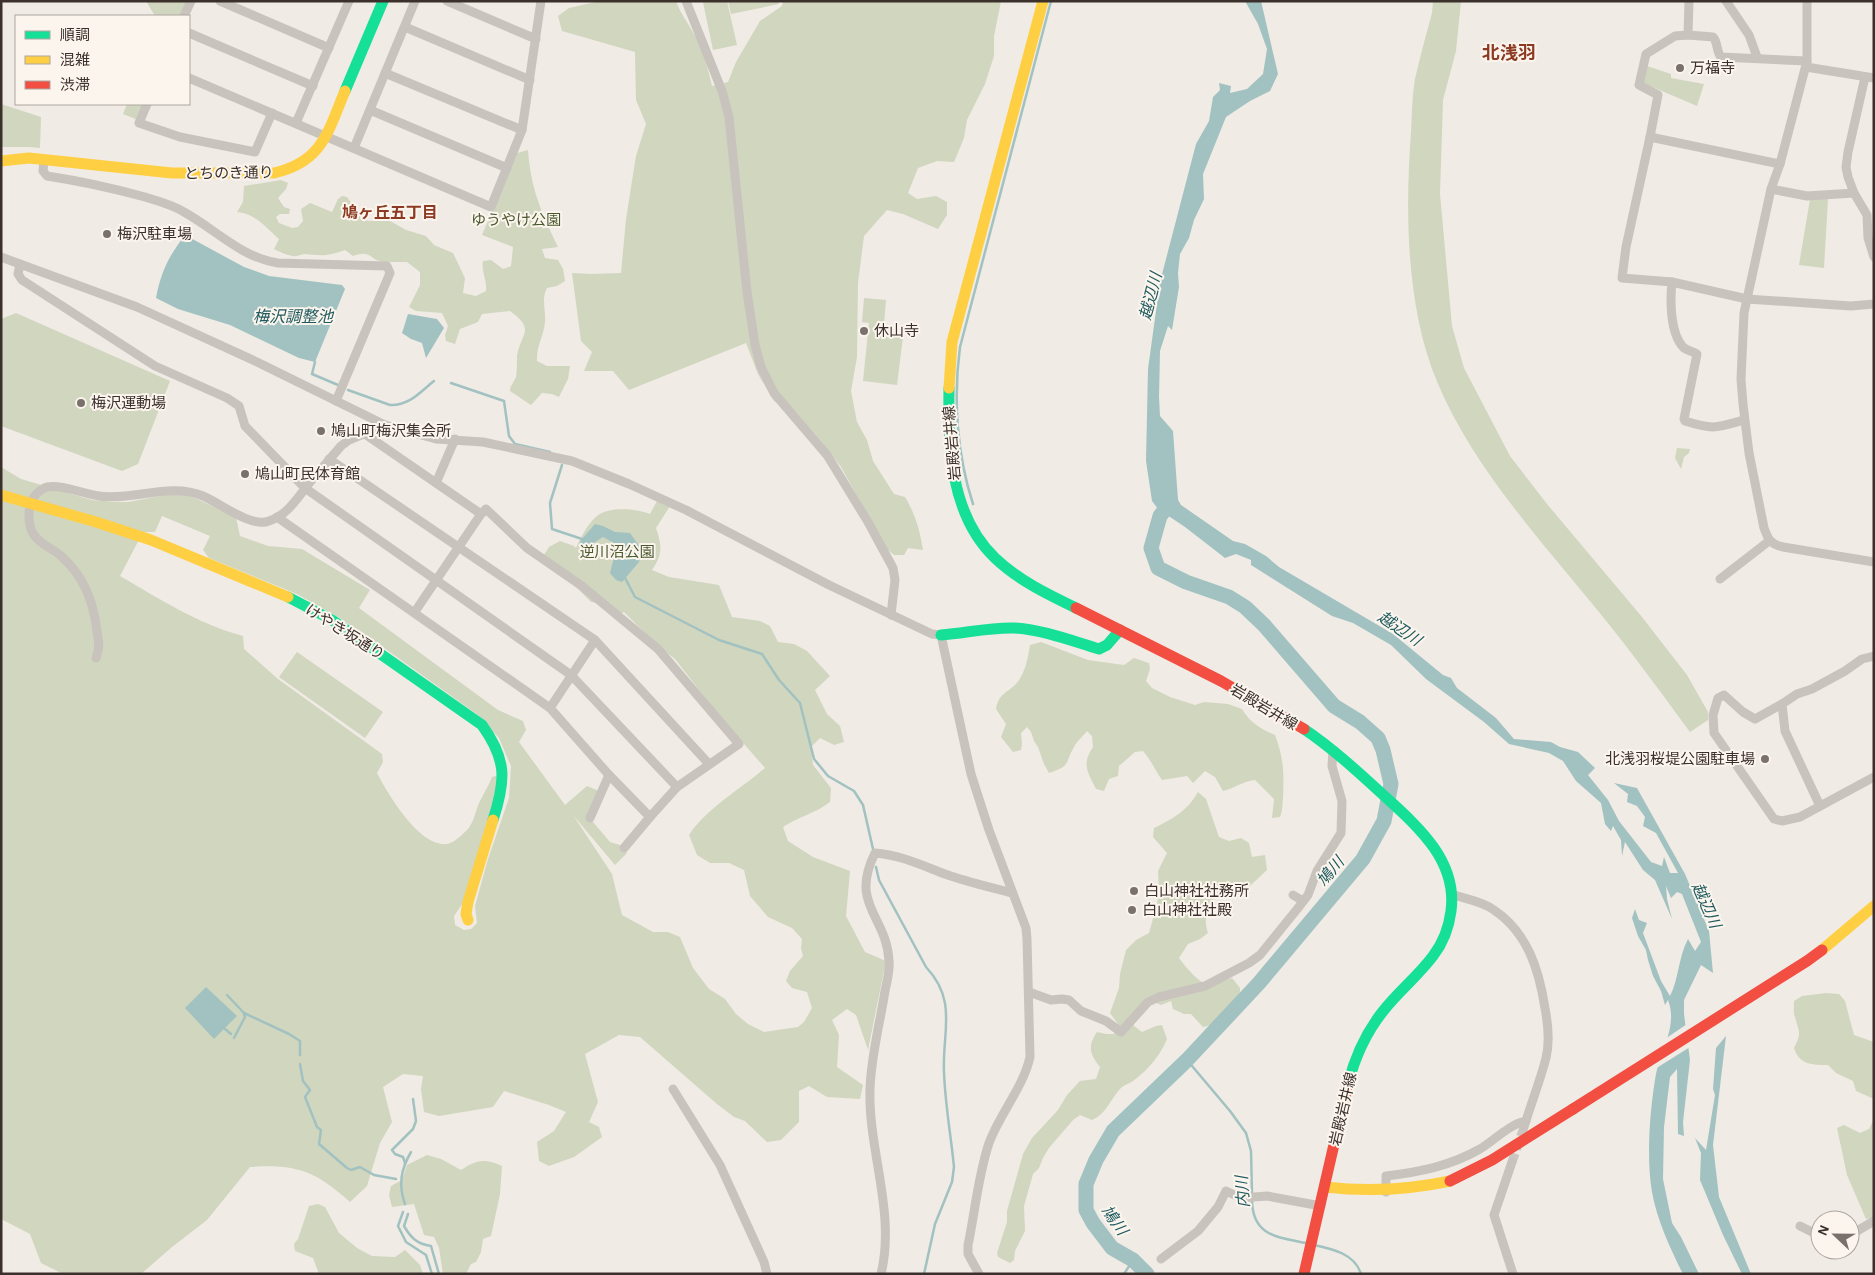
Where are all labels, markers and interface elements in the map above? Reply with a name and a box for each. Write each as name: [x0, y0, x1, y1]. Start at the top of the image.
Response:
legend: [15, 15, 190, 105]
text: 順調: [60, 28, 90, 43]
district label: 北浅羽: [1482, 43, 1536, 63]
text: 混雑: [60, 52, 90, 68]
place label: 万福寺: [1690, 60, 1735, 76]
marker: 万福寺: [1674, 62, 1686, 74]
text: 渋滞: [60, 77, 90, 93]
street label: とちのき通り: [184, 164, 274, 182]
district label: 鳩ヶ丘五丁目: [342, 204, 438, 221]
park label: ゆうやけ公園: [471, 212, 561, 228]
place label: 梅沢駐車場: [117, 225, 192, 242]
marker: 梅沢駐車場: [101, 228, 113, 240]
water label: 越辺川: [1136, 269, 1165, 321]
water label: 梅沢調整池: [253, 308, 335, 325]
place label: 休山寺: [874, 322, 919, 339]
marker: 休山寺: [858, 325, 870, 337]
place label: 梅沢運動場: [91, 394, 166, 411]
marker: 梅沢運動場: [75, 397, 87, 409]
street label: 岩殿岩井線: [940, 405, 963, 481]
place label: 鳩山町梅沢集会所: [331, 422, 451, 439]
marker: 鳩山町梅沢集会所: [315, 425, 327, 437]
place label: 鳩山町民体育館: [255, 466, 360, 482]
marker: 鳩山町民体育館: [239, 468, 251, 480]
park label: 逆川沼公園: [579, 544, 655, 560]
street label: けやき坂通り: [303, 601, 387, 663]
water label: 越辺川: [1375, 608, 1426, 650]
street label: 岩殿岩井線: [1228, 680, 1301, 733]
place label: 北浅羽桜堤公園駐車場: [1605, 750, 1755, 767]
marker: 北浅羽桜堤公園駐車場: [1759, 753, 1771, 765]
water label: 鳩川: [1314, 852, 1348, 889]
water label: 越辺川: [1689, 880, 1725, 932]
place label: 白山神社社務所: [1144, 883, 1249, 899]
marker: 白山神社社務所: [1128, 885, 1140, 897]
place label: 白山神社社殿: [1142, 902, 1232, 918]
marker: 白山神社社殿: [1126, 904, 1138, 916]
street label: 岩殿岩井線: [1326, 1070, 1359, 1147]
water label: 内川: [1233, 1173, 1252, 1209]
water label: 鳩川: [1098, 1202, 1132, 1240]
north arrow: [1810, 1210, 1860, 1260]
text: N: [1816, 1223, 1832, 1238]

